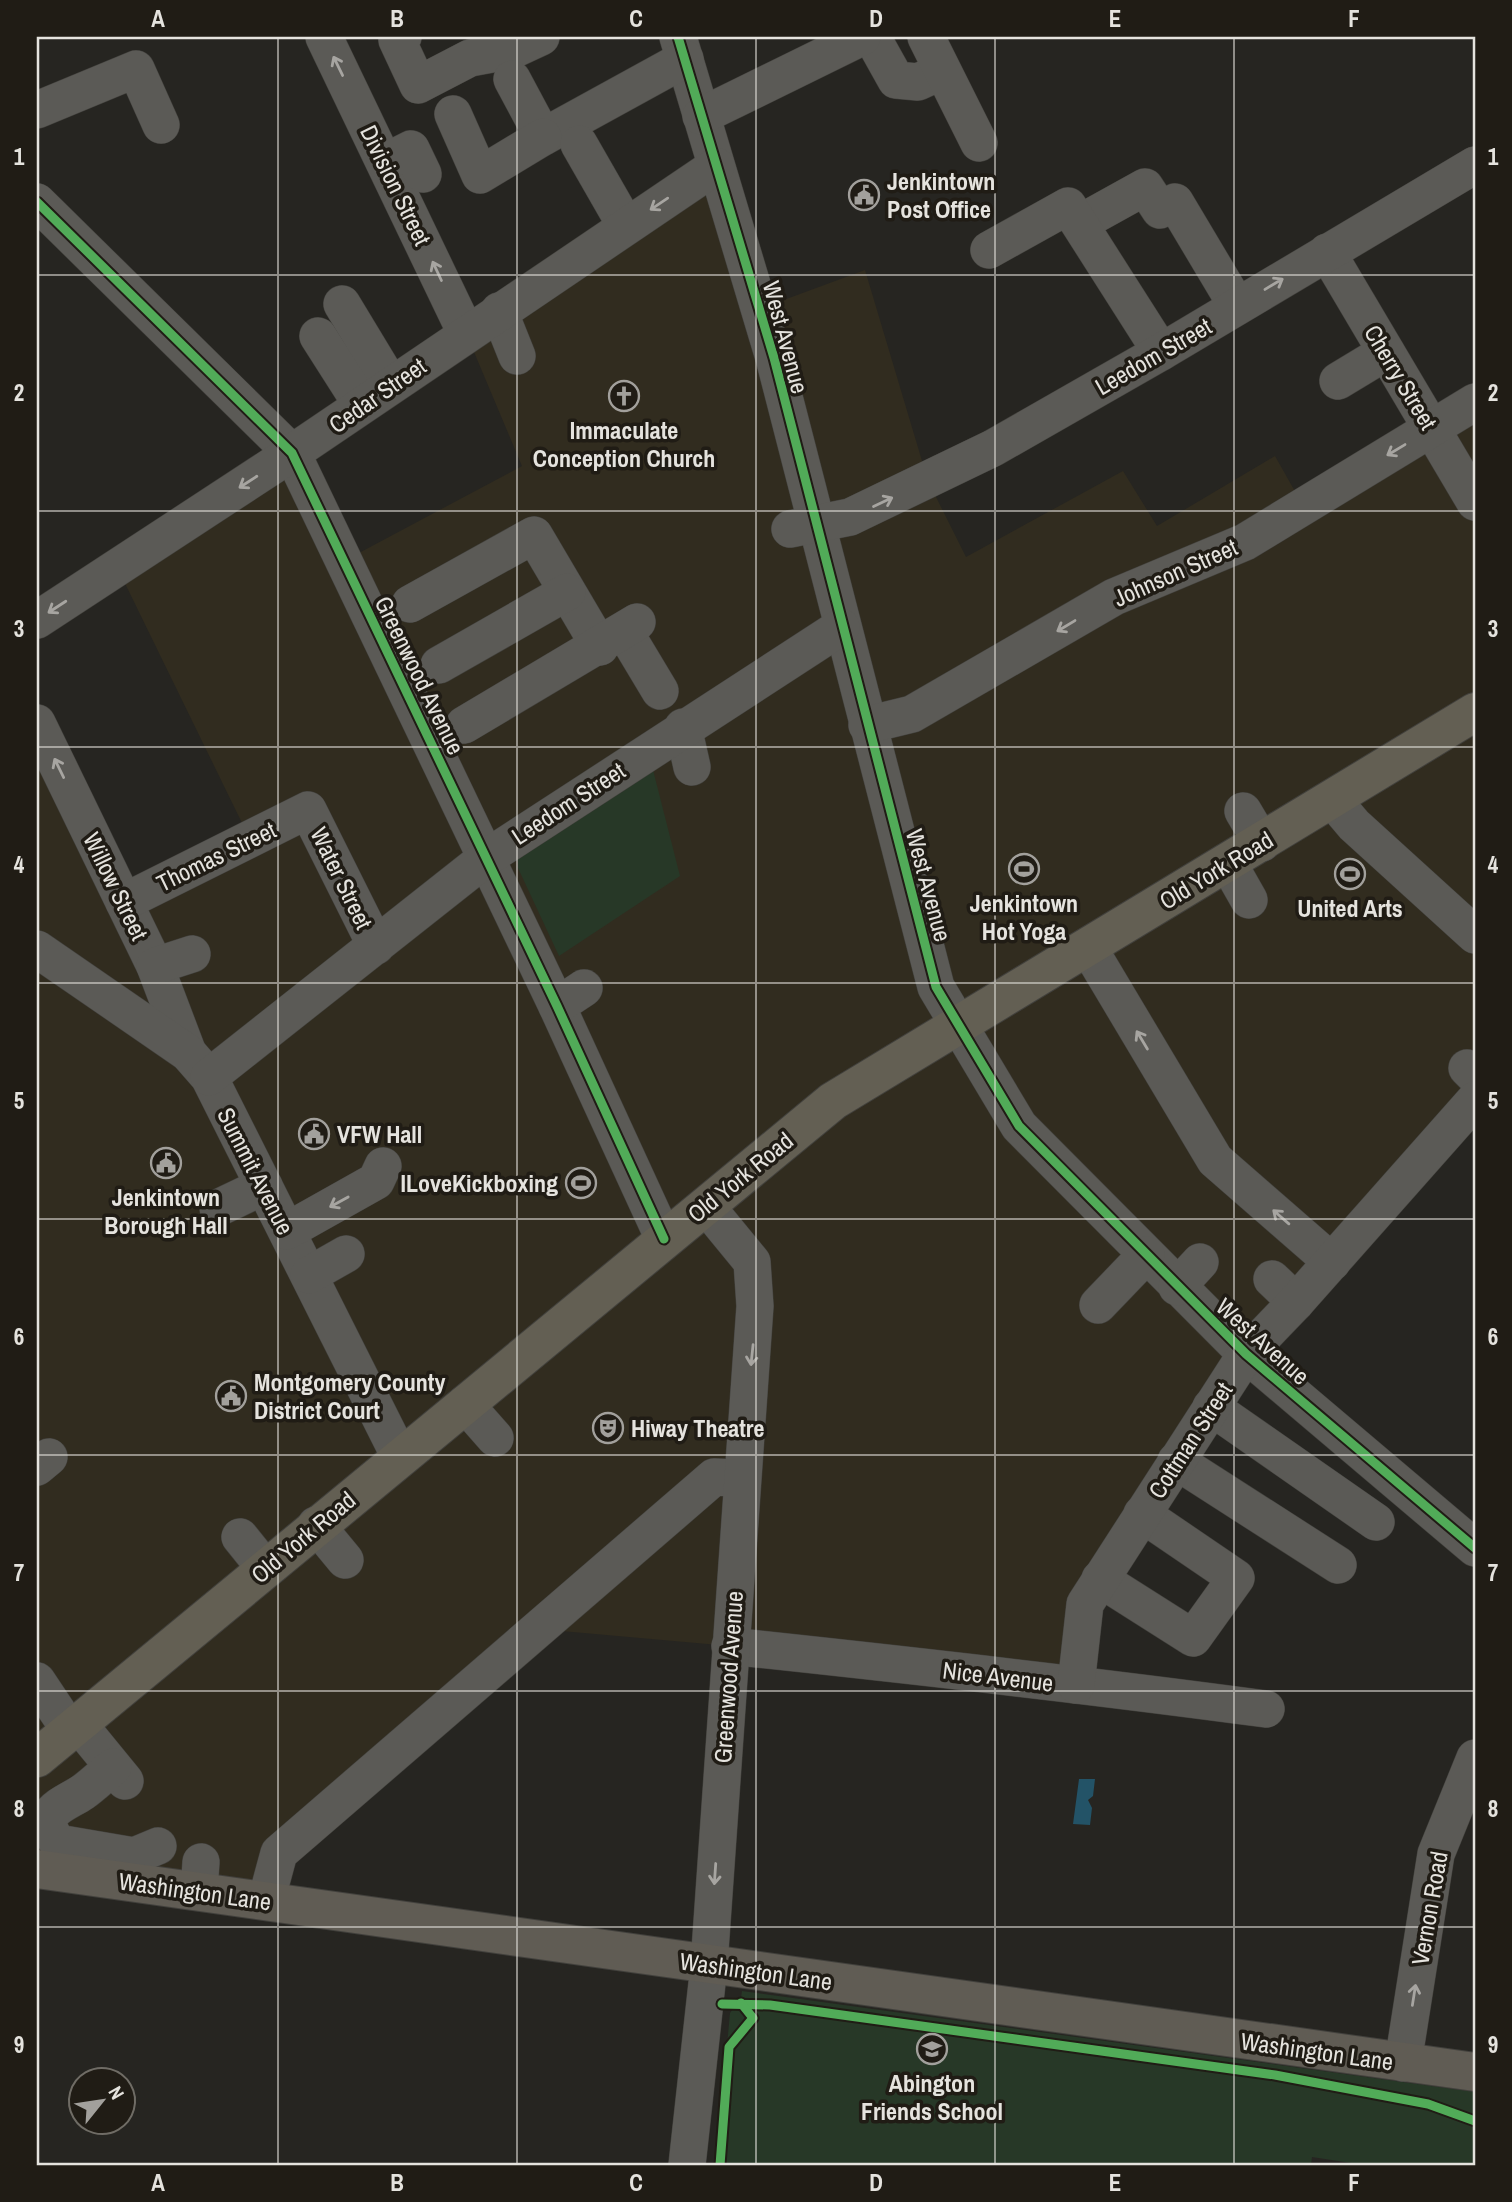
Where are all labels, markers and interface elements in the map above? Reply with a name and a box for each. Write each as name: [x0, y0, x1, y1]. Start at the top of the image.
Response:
text: A: [151, 3, 165, 34]
text: B: [390, 3, 404, 34]
text: C: [629, 3, 643, 34]
text: D: [869, 3, 883, 34]
text: E: [1109, 3, 1121, 34]
text: F: [1348, 3, 1360, 34]
one-way arrow: [331, 56, 345, 77]
street label: Division Street: [353, 119, 439, 251]
text: 1: [14, 141, 25, 172]
text: 1: [1488, 141, 1499, 172]
place label: Jenkintown Post Office: [887, 165, 995, 225]
public building icon: Jenkintown Post Office: [847, 178, 881, 212]
one-way arrow: [650, 197, 669, 211]
one-way arrow: [430, 261, 443, 282]
street label: West Avenue: [756, 277, 816, 397]
one-way arrow: [1263, 277, 1283, 291]
street label: Leedom Street: [1089, 310, 1217, 402]
street label: Cherry Street: [1357, 319, 1445, 436]
street label: Cedar Street: [322, 350, 432, 440]
text: 2: [14, 377, 24, 408]
text: 2: [1488, 377, 1498, 408]
church icon: Immaculate Conception Church: [607, 379, 641, 413]
place label: Immaculate Conception Church: [533, 414, 715, 474]
one-way arrow: [1386, 443, 1406, 457]
one-way arrow: [238, 476, 258, 490]
one-way arrow: [872, 495, 893, 508]
street label: Johnson Street: [1108, 530, 1242, 614]
street label: Greenwood Avenue: [368, 590, 472, 760]
one-way arrow: [48, 599, 67, 614]
text: 3: [14, 613, 24, 644]
text: 3: [1488, 613, 1498, 644]
one-way arrow: [1057, 619, 1077, 633]
street label: Leedom Street: [505, 754, 631, 852]
one-way arrow: [51, 758, 65, 779]
street label: Thomas Street: [151, 813, 281, 899]
street label: Water Street: [304, 822, 381, 935]
street label: Old York Road: [1153, 824, 1279, 916]
street label: West Avenue: [899, 825, 959, 945]
street label: Willow Street: [76, 827, 156, 946]
text: 4: [14, 849, 25, 880]
text: 4: [1488, 849, 1499, 880]
sports icon: Jenkintown Hot Yoga: [1007, 852, 1041, 886]
sports icon: United Arts: [1333, 857, 1367, 891]
place label: Jenkintown Hot Yoga: [970, 887, 1078, 947]
place label: United Arts: [1297, 892, 1403, 924]
one-way arrow: [1135, 1030, 1149, 1050]
text: 5: [14, 1085, 24, 1116]
text: 5: [1488, 1085, 1498, 1116]
street label: Summit Avenue: [210, 1102, 302, 1240]
public building icon: VFW Hall: [297, 1117, 331, 1151]
place label: VFW Hall: [337, 1118, 422, 1150]
street label: Old York Road: [681, 1125, 799, 1229]
public building icon: Jenkintown Borough Hall: [149, 1146, 183, 1180]
sports icon: ILoveKickboxing: [564, 1166, 598, 1200]
place label: ILoveKickboxing: [401, 1167, 558, 1199]
place label: Jenkintown Borough Hall: [104, 1181, 228, 1241]
one-way arrow: [329, 1196, 350, 1209]
one-way arrow: [1272, 1209, 1290, 1225]
street label: West Avenue: [1209, 1291, 1317, 1391]
text: 6: [14, 1321, 24, 1352]
text: 6: [1488, 1321, 1498, 1352]
one-way arrow: [745, 1343, 758, 1366]
place label: Montgomery County District Court: [254, 1366, 445, 1426]
street label: Cottman Street: [1141, 1375, 1240, 1504]
public building icon: Montgomery County District Court: [214, 1379, 248, 1413]
theatre icon: Hiway Theatre: [591, 1411, 625, 1445]
place label: Hiway Theatre: [631, 1412, 764, 1444]
street label: Old York Road: [244, 1484, 362, 1590]
text: 7: [14, 1557, 24, 1588]
text: 7: [1488, 1557, 1498, 1588]
street label: Greenwood Avenue: [706, 1590, 750, 1764]
street label: Nice Avenue: [941, 1653, 1055, 1699]
text: 8: [14, 1793, 24, 1824]
text: 8: [1488, 1793, 1498, 1824]
street label: Vernon Road: [1403, 1849, 1455, 1967]
one-way arrow: [708, 1862, 721, 1884]
street label: Washington Lane: [117, 1864, 273, 1918]
street label: Washington Lane: [678, 1944, 834, 1998]
one-way arrow: [1408, 1984, 1421, 2007]
street label: Washington Lane: [1239, 2024, 1395, 2078]
text: 9: [14, 2029, 24, 2060]
text: 9: [1488, 2029, 1498, 2060]
school or university icon: Abington Friends School: [915, 2032, 949, 2066]
north arrow: [66, 2066, 136, 2136]
place label: Abington Friends School: [861, 2067, 1003, 2127]
text: N: [103, 2081, 131, 2104]
text: A: [151, 2167, 165, 2198]
text: B: [390, 2167, 404, 2198]
text: C: [629, 2167, 643, 2198]
text: D: [869, 2167, 883, 2198]
text: E: [1109, 2167, 1121, 2198]
text: F: [1348, 2167, 1360, 2198]

